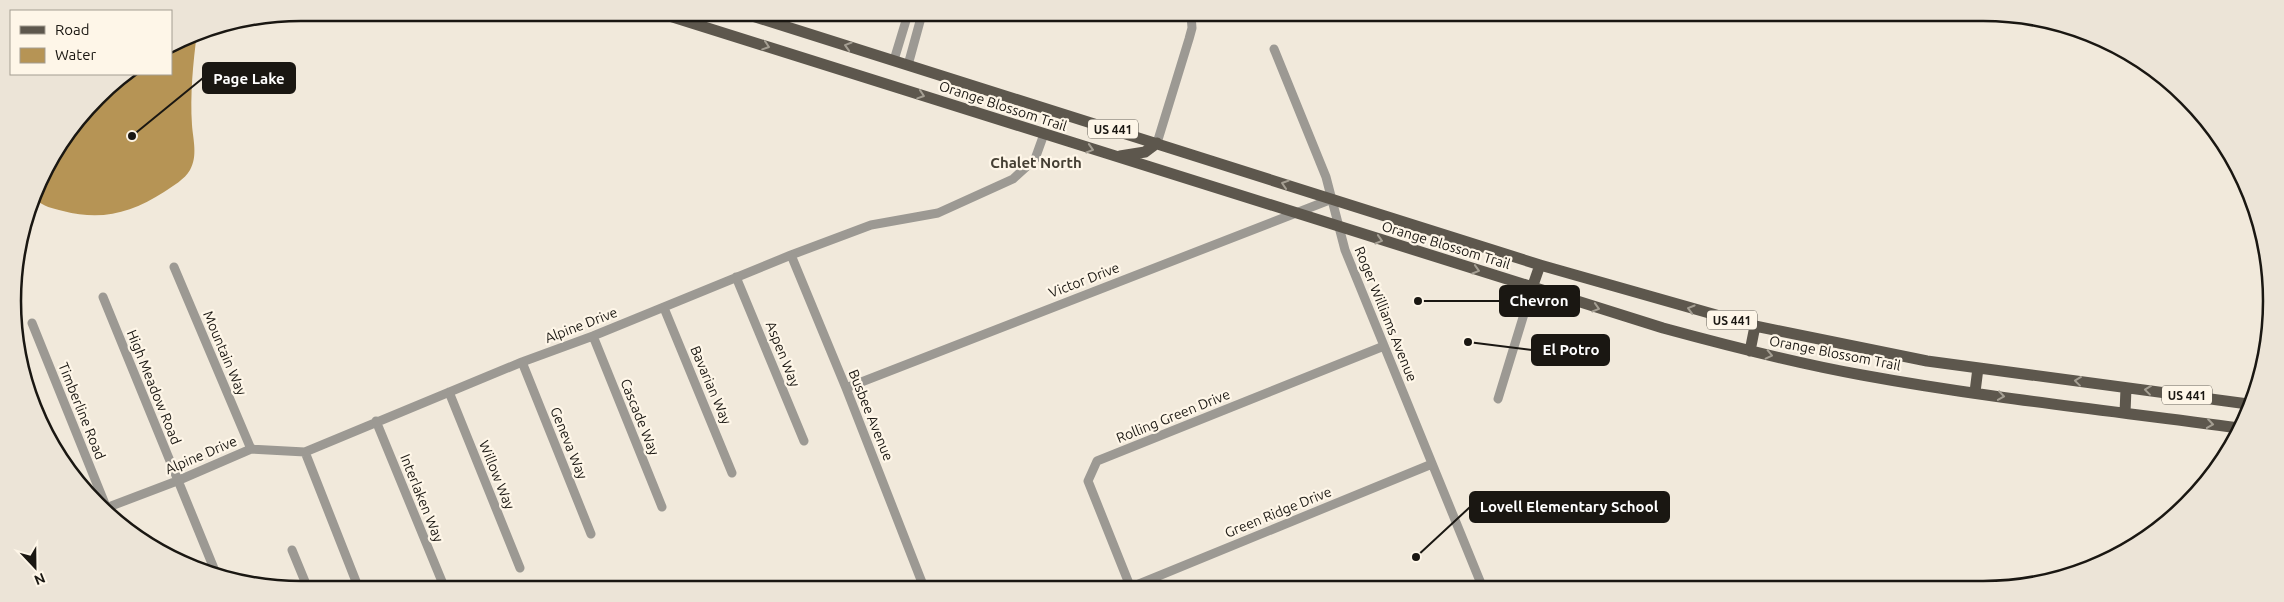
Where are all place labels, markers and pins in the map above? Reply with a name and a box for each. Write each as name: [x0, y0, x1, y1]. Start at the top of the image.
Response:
callout: Page Lake: [203, 63, 295, 93]
callout: Chevron: [1500, 286, 1579, 316]
callout: El Potro: [1532, 335, 1609, 365]
callout: Lovell Elementary School: [1470, 492, 1669, 522]

